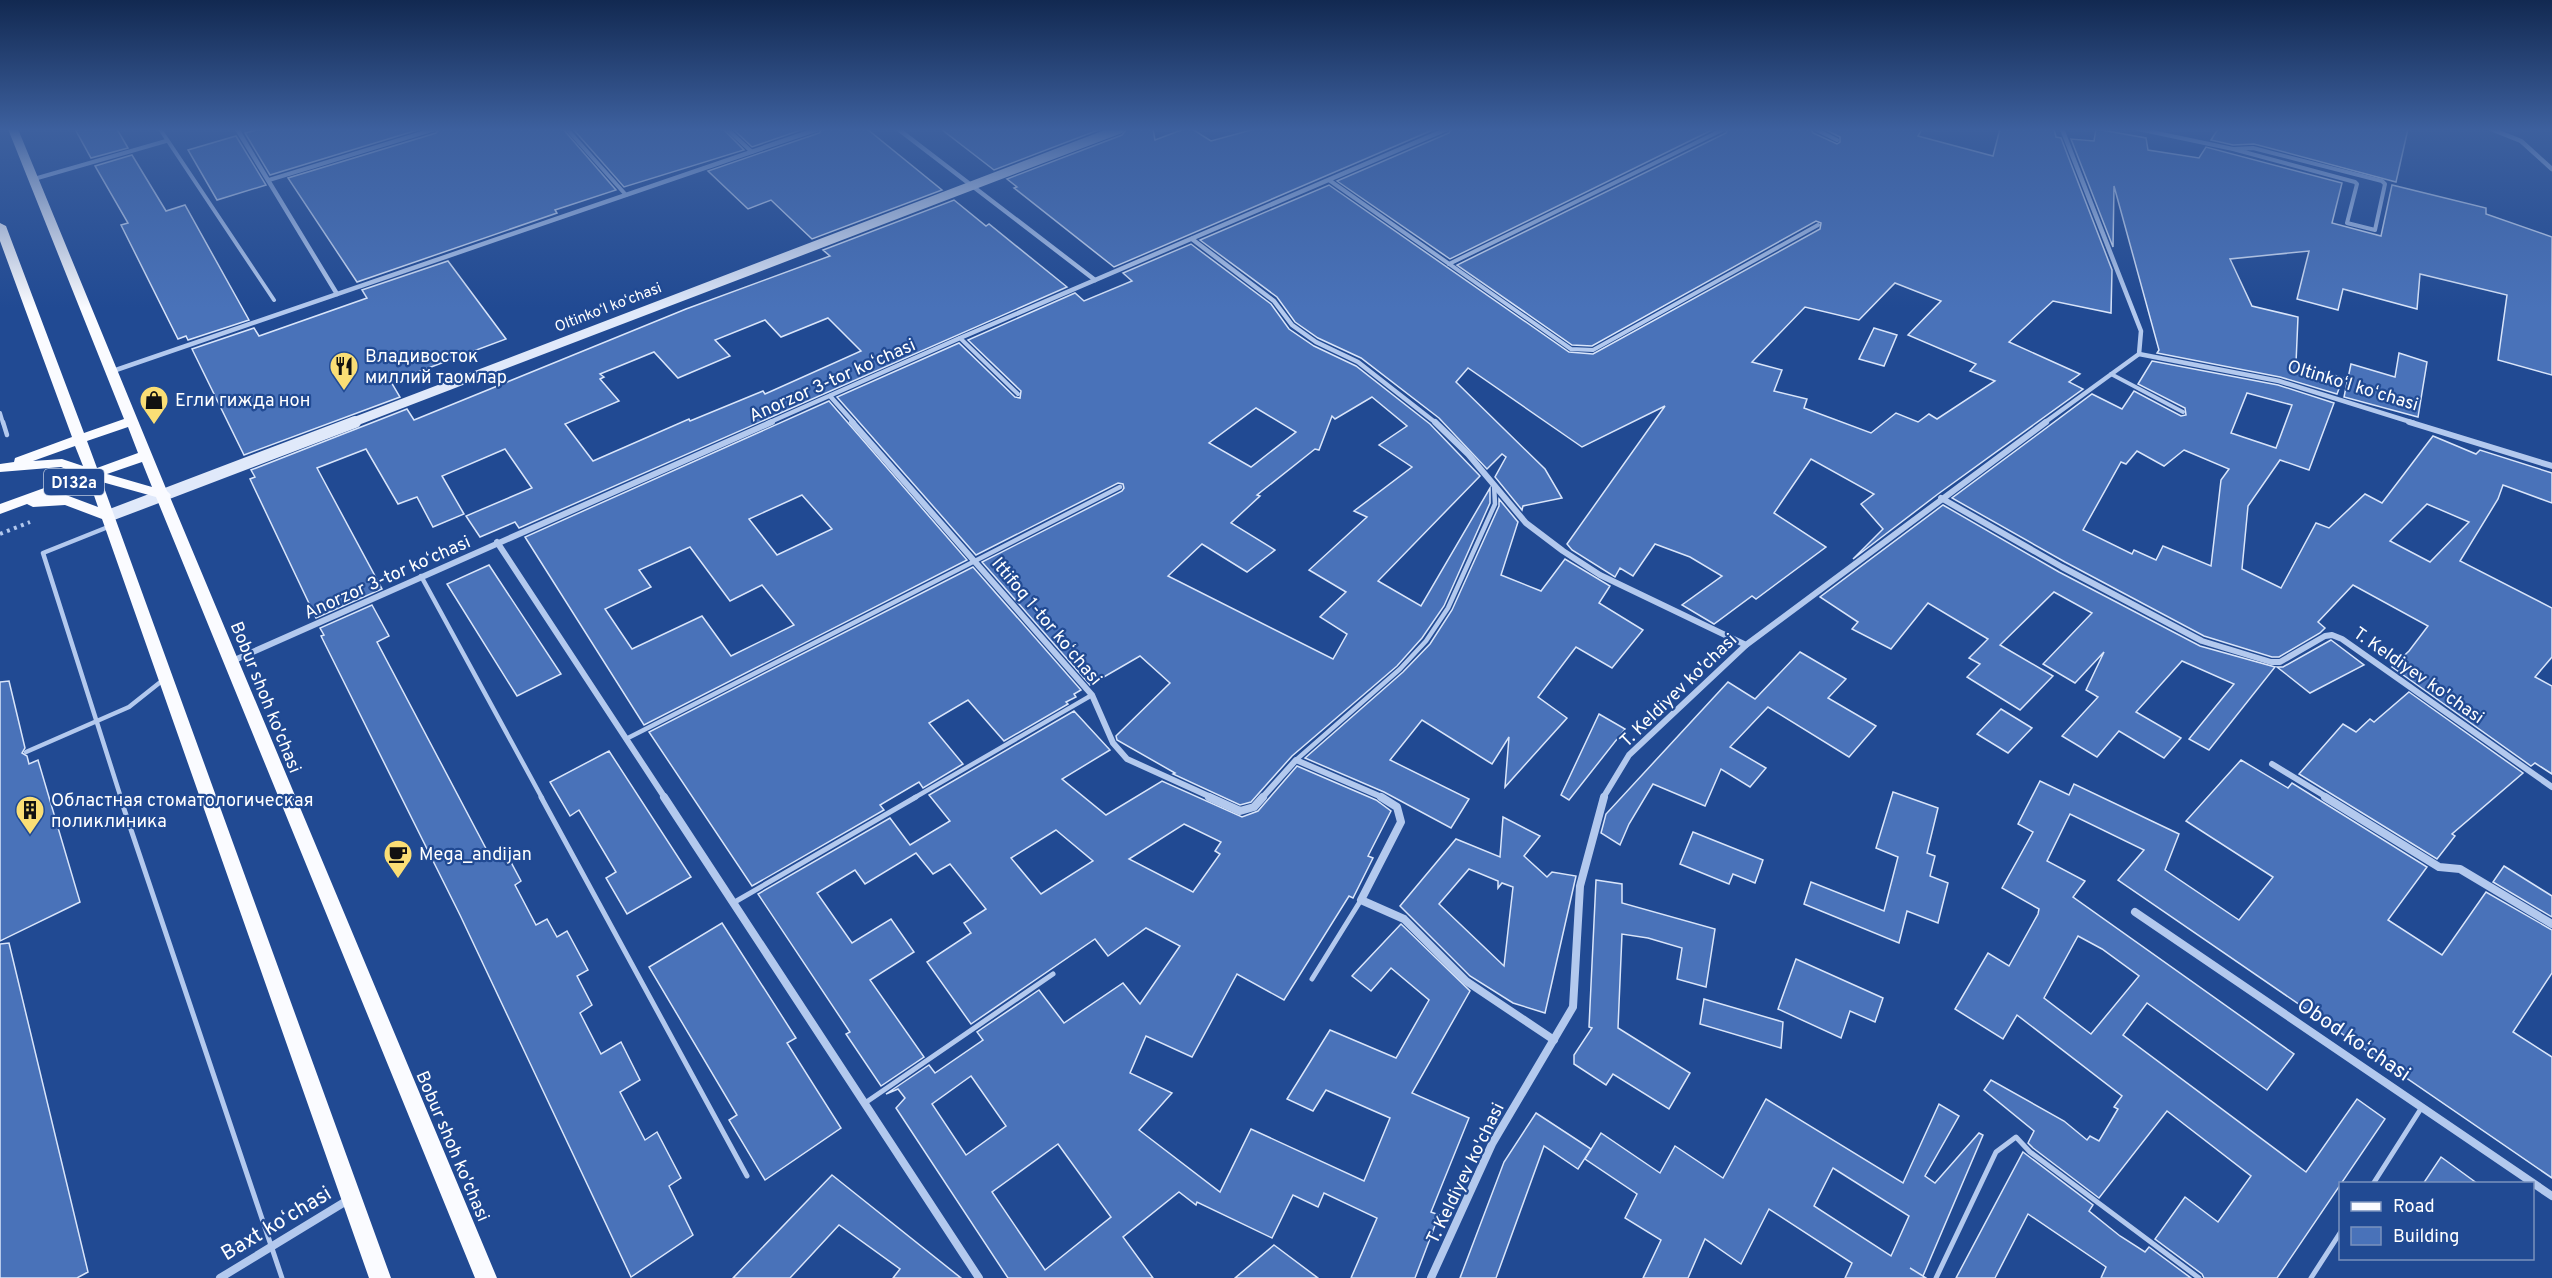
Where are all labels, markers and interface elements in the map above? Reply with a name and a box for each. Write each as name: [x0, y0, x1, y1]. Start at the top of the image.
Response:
street label: Oltinkoʻl koʻchasi: [552, 279, 665, 338]
street label: Anorzor 3-tor koʻchasi: [746, 334, 919, 428]
place label: Владивосток миллий таомлар: [365, 346, 507, 390]
restaurant icon: Владивосток миллий таомлар: [328, 350, 360, 392]
street label: Oltinkoʻl koʻchasi: [2284, 356, 2421, 417]
shop icon: Егли гижда нон: [138, 384, 170, 426]
place label: Егли гижда нон: [175, 390, 310, 413]
road number: D132a: [44, 469, 104, 495]
street label: Anorzor 3-tor koʻchasi: [301, 531, 474, 625]
street label: Ittifoq 1-tor koʻchasi: [986, 553, 1106, 691]
street label: Bobur shoh ko'chasi: [224, 618, 306, 777]
street label: T. Keldiyev ko'chasi: [2348, 623, 2488, 730]
street label: T. Keldiyev ko'chasi: [1616, 629, 1743, 753]
place label: Областная стоматологическая поликлиника: [51, 790, 314, 834]
building icon: Областная стоматологическая поликлиника: [14, 794, 46, 836]
cafe icon: Mega_andijan: [382, 838, 414, 880]
place label: Mega_andijan: [419, 844, 532, 867]
street label: Obod koʻchasi: [2291, 992, 2415, 1088]
street label: Bobur shoh ko'chasi: [409, 1068, 494, 1225]
street label: T. Keldiyev ko'chasi: [1422, 1099, 1511, 1248]
street label: Baxt koʻchasi: [216, 1181, 337, 1268]
legend: [2339, 1182, 2534, 1260]
text: Road: [2393, 1196, 2435, 1219]
text: Building: [2393, 1226, 2459, 1249]

